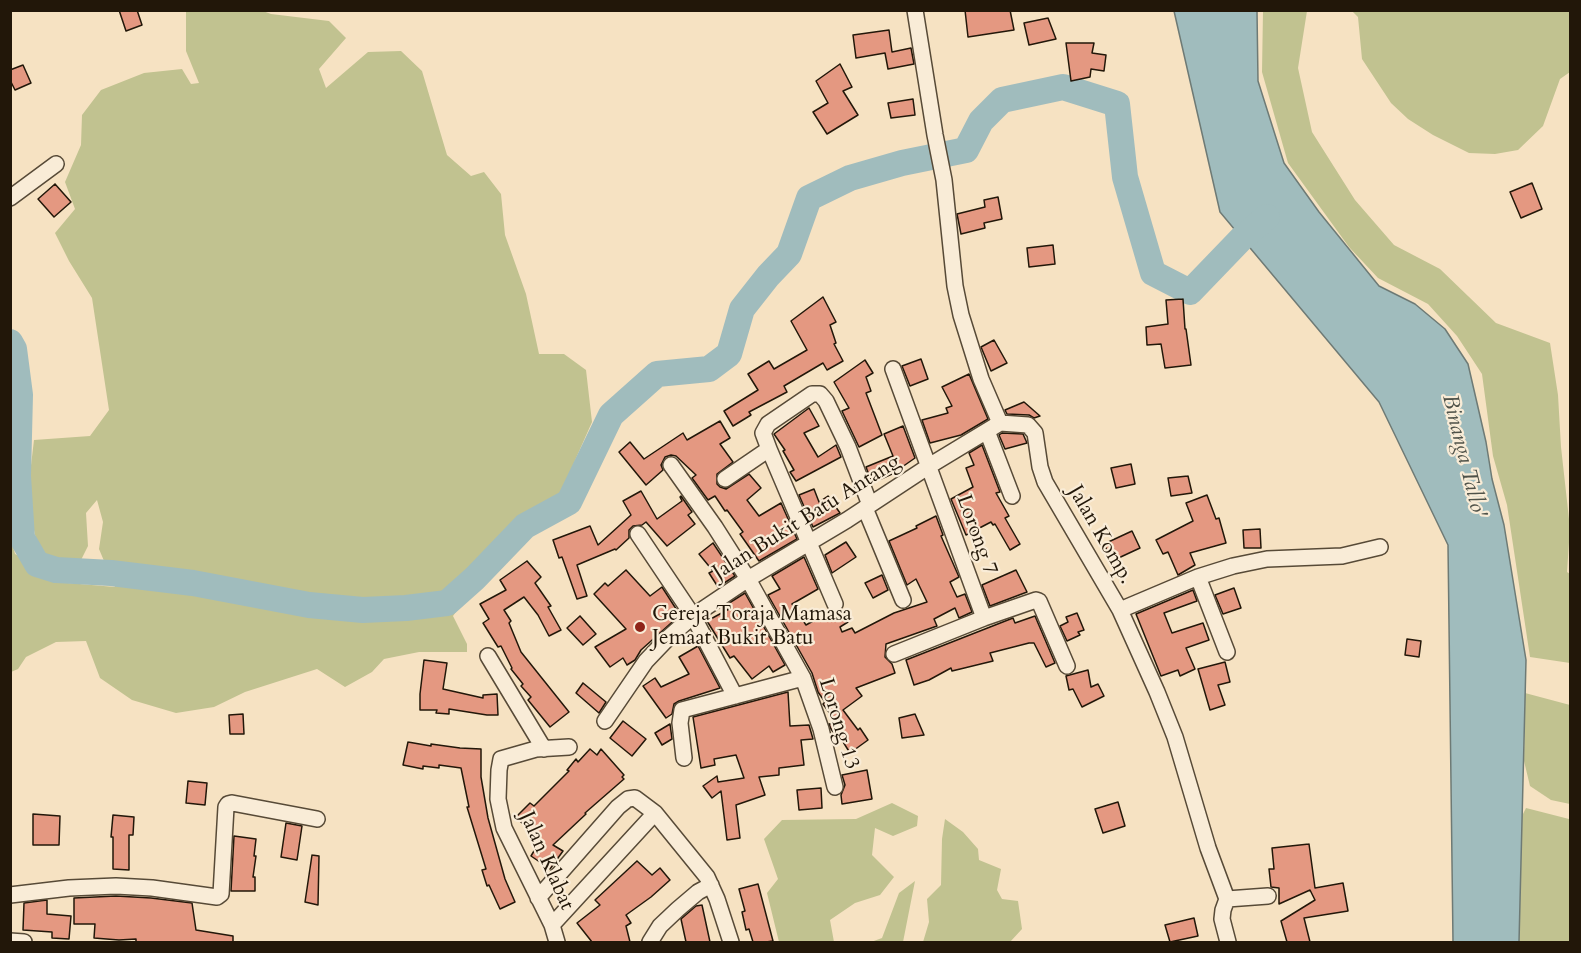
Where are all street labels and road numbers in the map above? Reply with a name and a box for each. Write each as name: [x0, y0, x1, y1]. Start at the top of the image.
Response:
street label: Jalan Bukit Batu Antang: [708, 450, 906, 586]
street label: Jalan Komp.: [1062, 481, 1138, 589]
street label: Lorong 7: [950, 492, 1002, 578]
street label: Lorong 13: [812, 675, 864, 773]
street label: Jalan Klabat: [513, 808, 579, 914]

